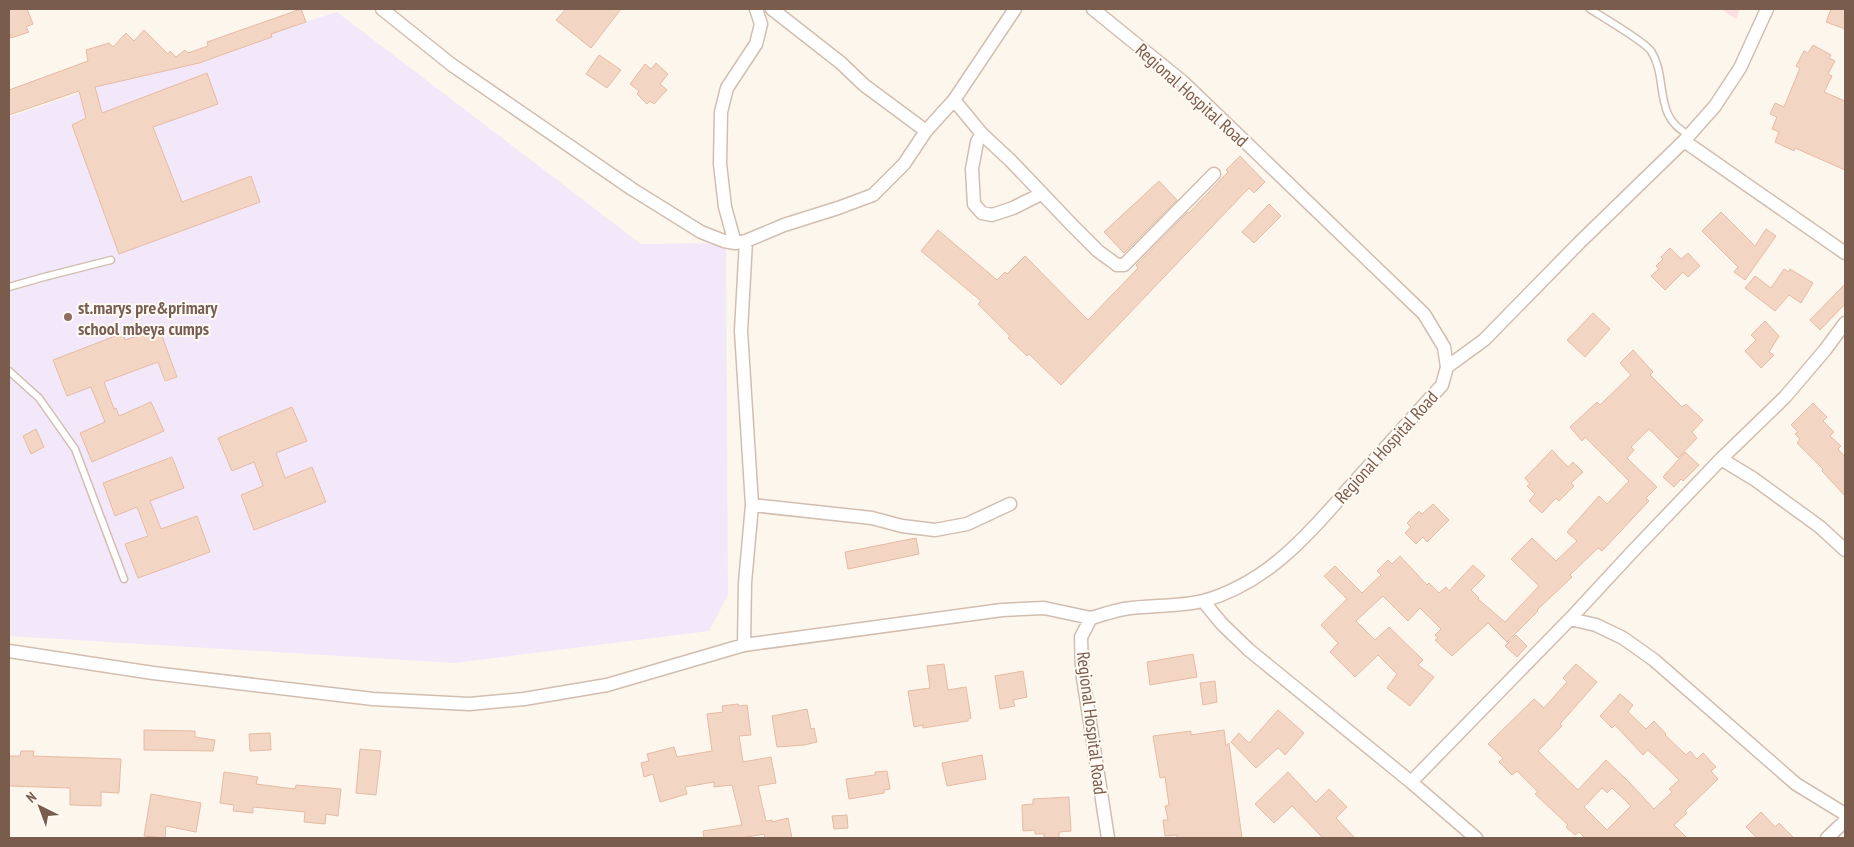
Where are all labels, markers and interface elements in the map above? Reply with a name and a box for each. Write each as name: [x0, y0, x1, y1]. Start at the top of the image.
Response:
street label: Regional Hospital Road: [1131, 38, 1253, 152]
place label: st.marys pre&primary school mbeya cumps: [78, 296, 218, 340]
marker: st.marys pre&primary school mbeya cumps: [62, 311, 74, 323]
street label: Regional Hospital Road: [1329, 386, 1443, 508]
street label: Regional Hospital Road: [1072, 650, 1112, 796]
north arrow: [15, 782, 65, 832]
text: N: [22, 788, 40, 807]

